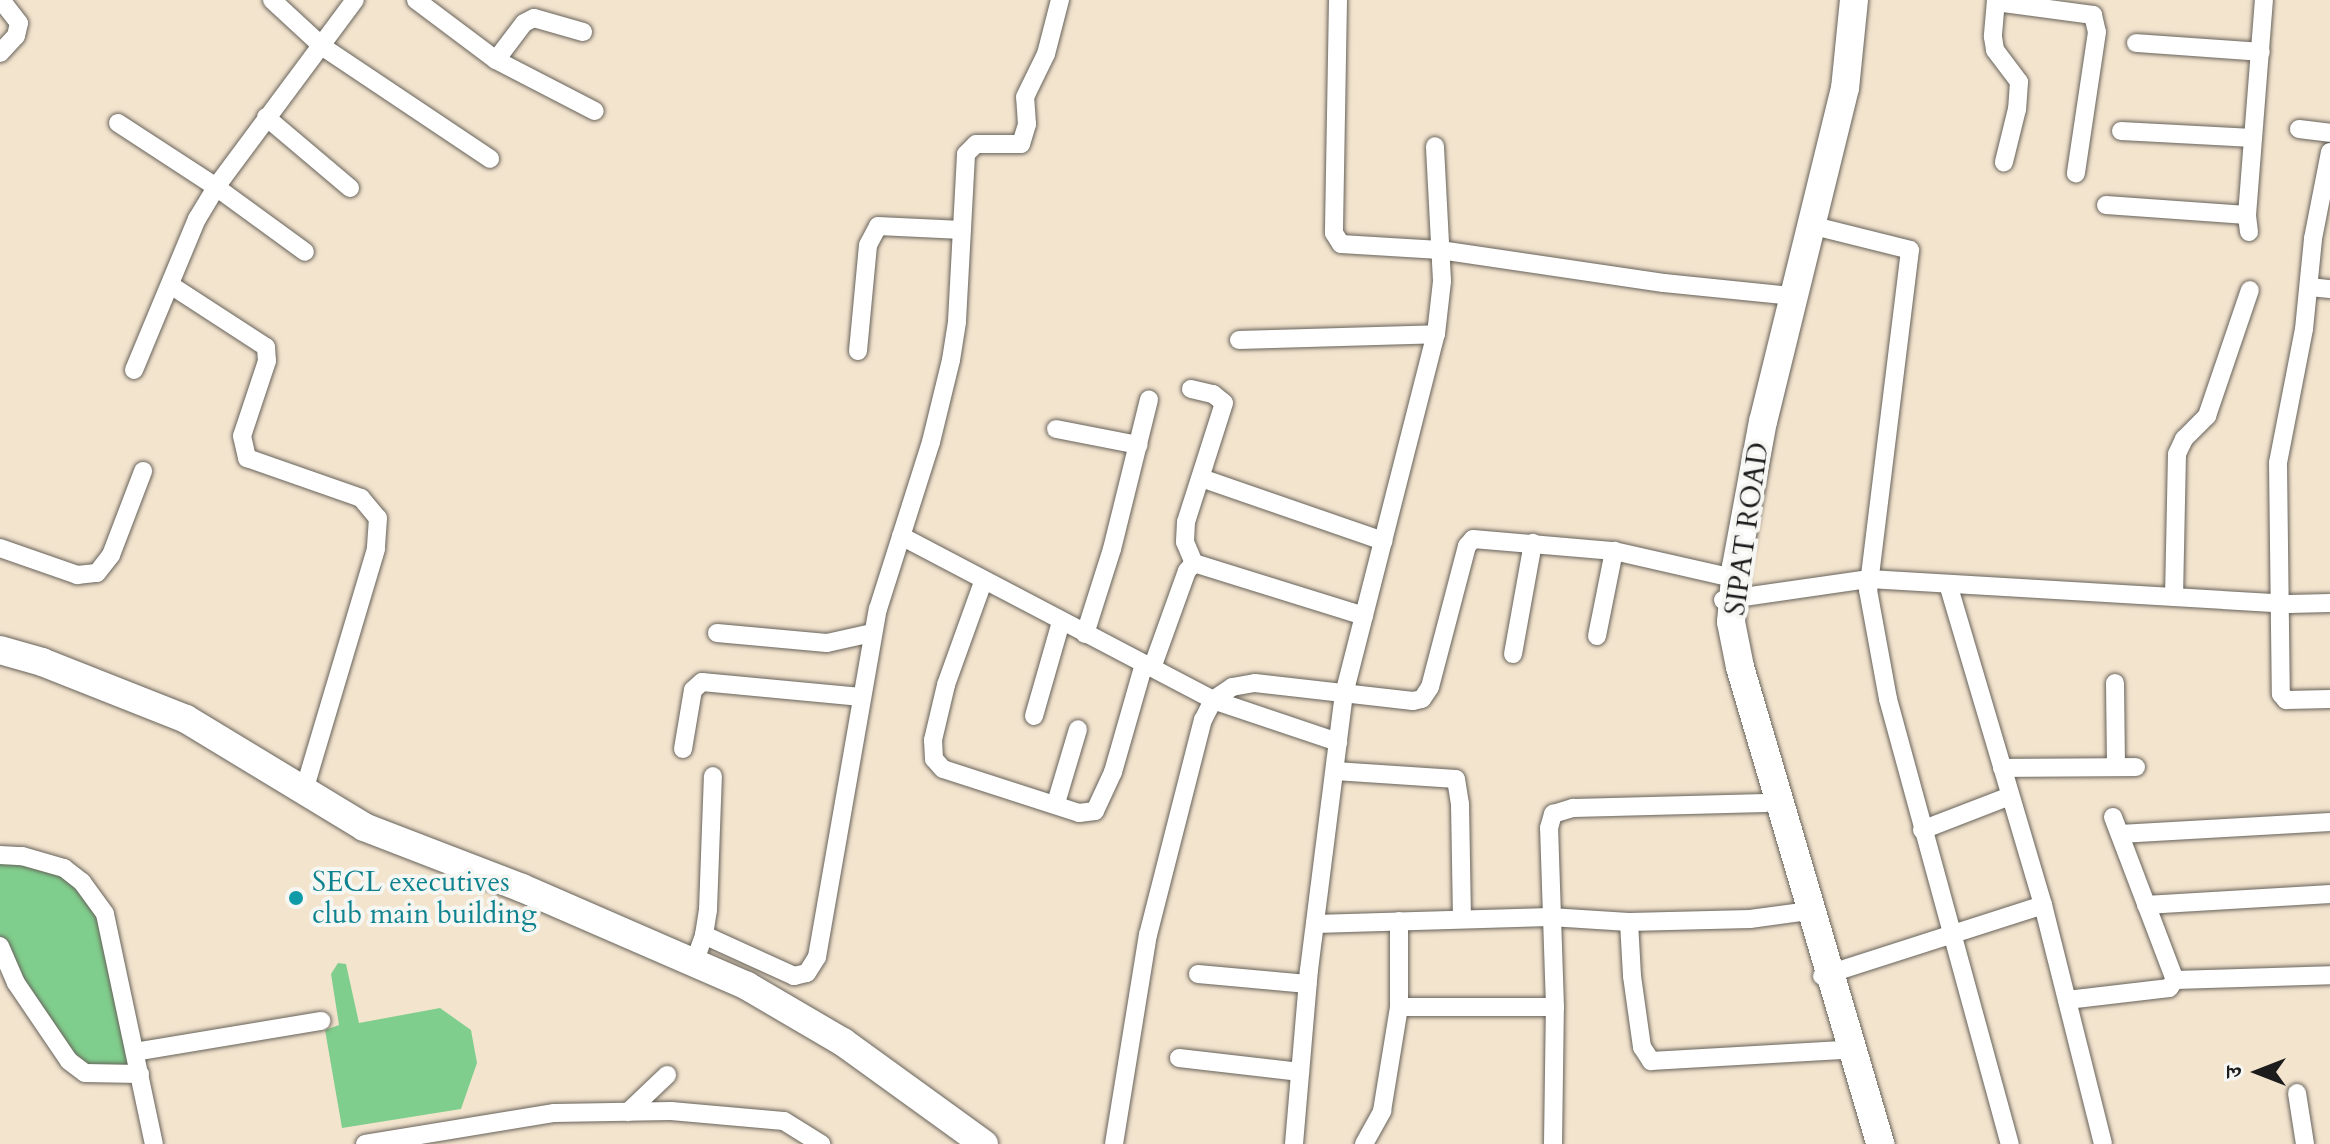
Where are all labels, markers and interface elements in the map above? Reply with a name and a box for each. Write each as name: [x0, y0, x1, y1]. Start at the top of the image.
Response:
street label: SIPAT ROAD: [1718, 440, 1776, 618]
place label: SECL executives club main building: [312, 865, 537, 931]
marker: SECL executives club main building: [287, 889, 305, 907]
north arrow: [2218, 1032, 2298, 1112]
text: उ: [2219, 1066, 2249, 1078]

